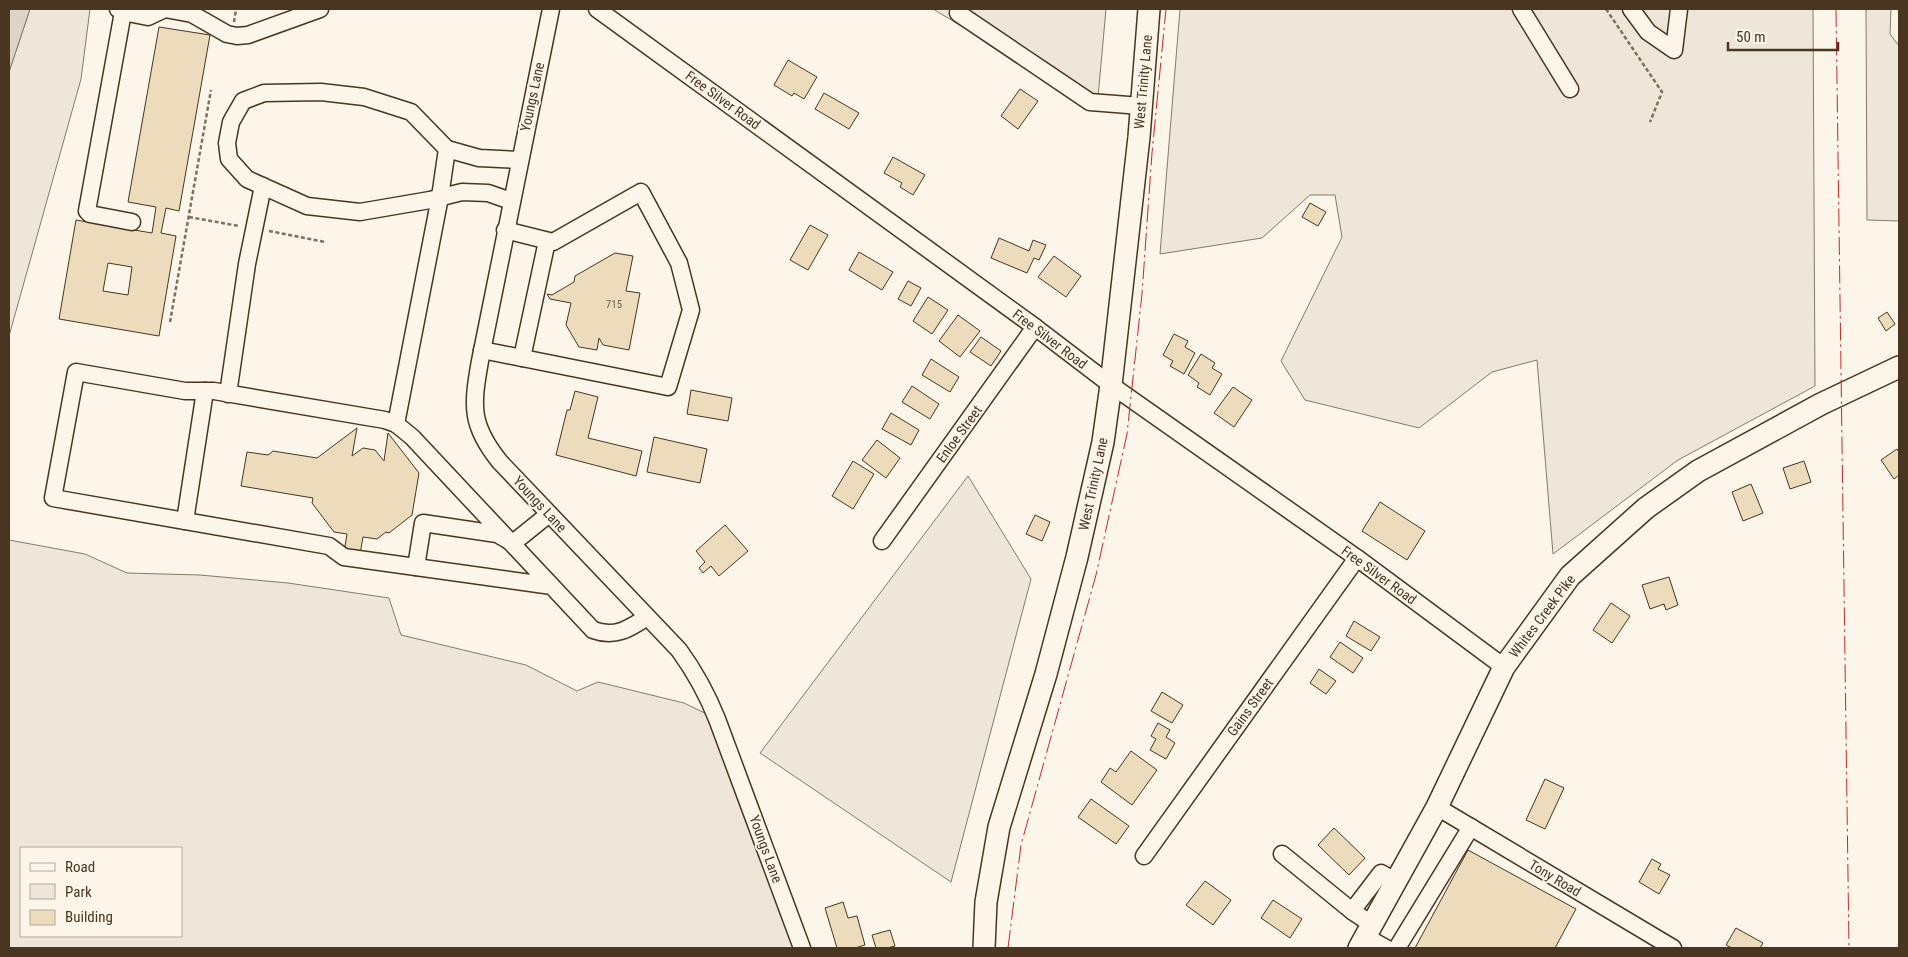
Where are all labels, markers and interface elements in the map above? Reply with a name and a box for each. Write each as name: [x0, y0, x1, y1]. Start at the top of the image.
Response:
scale bar: [1728, 20, 1838, 52]
text: 50 m: [1736, 28, 1766, 46]
street label: West Trinity Lane: [1131, 34, 1155, 130]
street label: Youngs Lane: [517, 60, 547, 133]
street label: Free Silver Road: [682, 67, 764, 133]
house number: 715: [606, 298, 622, 311]
street label: Free Silver Road: [1010, 306, 1090, 372]
street label: Enloe Street: [933, 402, 985, 466]
street label: West Trinity Lane: [1075, 436, 1111, 532]
street label: Youngs Lane: [510, 473, 570, 536]
street label: Free Silver Road: [1338, 542, 1420, 608]
street label: Whites Creek Pike: [1506, 571, 1579, 660]
street label: Gains Street: [1224, 675, 1276, 739]
street label: Youngs Lane: [746, 813, 786, 885]
legend: [20, 847, 182, 937]
street label: Tony Road: [1526, 856, 1584, 900]
text: Road: [65, 858, 95, 876]
text: Park: [65, 883, 92, 901]
text: Building: [65, 908, 113, 926]

